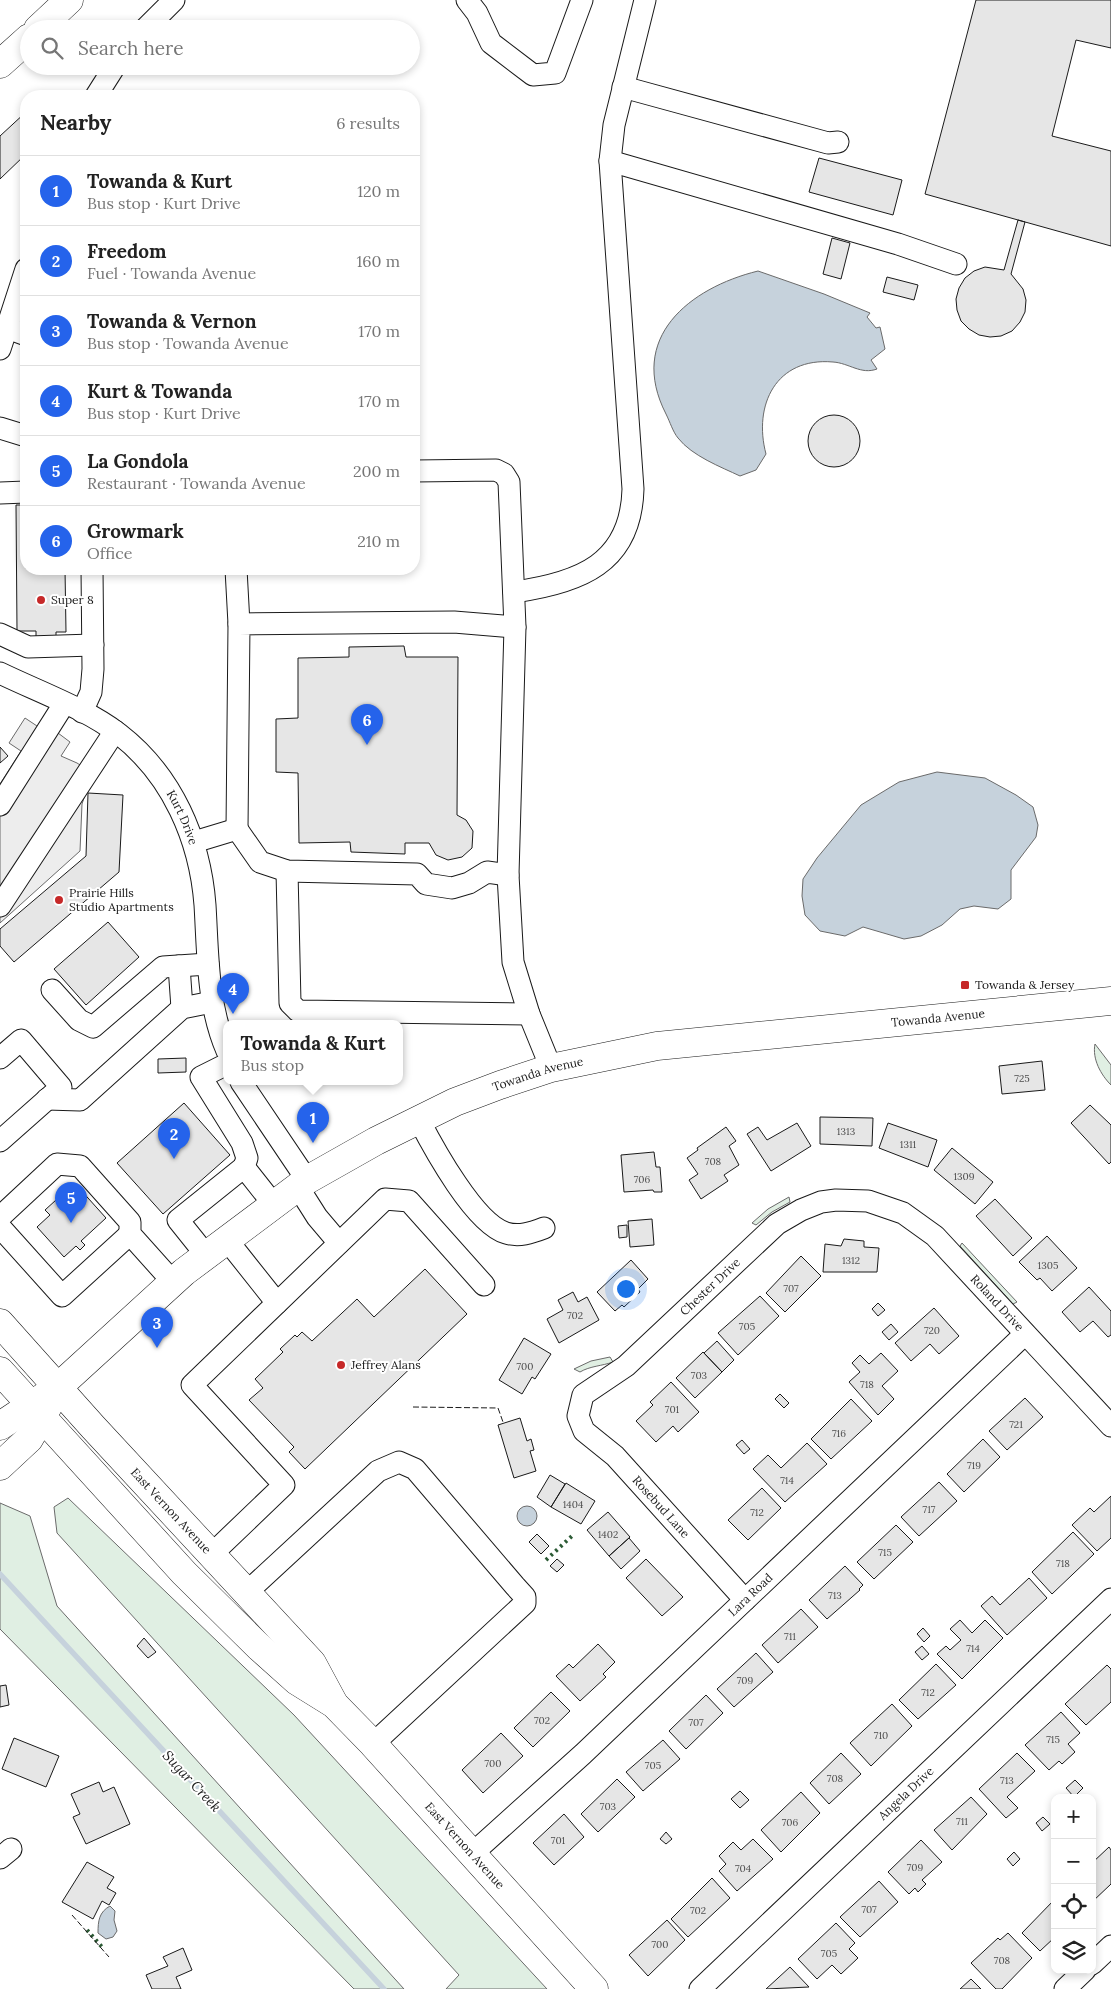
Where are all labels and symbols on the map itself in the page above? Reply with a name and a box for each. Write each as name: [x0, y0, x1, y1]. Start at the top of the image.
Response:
place label: Super 8: [51, 592, 94, 607]
marker: Super 8: [35, 594, 47, 606]
pin: 6: [351, 704, 383, 745]
street label: Kurt Drive: [164, 787, 201, 847]
place label: Prairie Hills Studio Apartments: [69, 885, 174, 914]
marker: Prairie Hills Studio Apartments: [53, 894, 65, 906]
pin: 4: [217, 973, 249, 1014]
place label: Towanda & Jersey: [975, 977, 1075, 992]
marker: Towanda & Jersey: [959, 979, 971, 991]
street label: Towanda Avenue: [890, 1005, 986, 1030]
street label: Towanda Avenue: [490, 1053, 585, 1094]
house number: 725: [1014, 1072, 1030, 1085]
pin: 1: [297, 1102, 329, 1143]
pin: 2: [158, 1118, 190, 1159]
house number: 1313: [837, 1125, 856, 1138]
house number: 1311: [900, 1138, 917, 1151]
house number: 708: [705, 1155, 722, 1168]
house number: 1309: [953, 1170, 975, 1183]
house number: 706: [634, 1173, 651, 1186]
pin: 5: [55, 1182, 87, 1223]
street label: Chester Drive: [677, 1254, 743, 1318]
house number: 1312: [842, 1254, 860, 1267]
house number: 1305: [1038, 1259, 1058, 1272]
street label: Roland Drive: [968, 1271, 1028, 1334]
your location: [613, 1276, 639, 1302]
house number: 707: [783, 1282, 799, 1295]
pin: 3: [141, 1307, 173, 1348]
house number: 702: [567, 1309, 583, 1322]
house number: 705: [739, 1320, 755, 1333]
house number: 720: [924, 1324, 940, 1337]
place label: Jeffrey Alans: [350, 1357, 421, 1372]
marker: Jeffrey Alans: [335, 1359, 347, 1371]
house number: 700: [516, 1360, 534, 1373]
house number: 703: [691, 1369, 708, 1382]
house number: 718: [860, 1378, 874, 1391]
house number: 701: [665, 1403, 680, 1416]
house number: 721: [1009, 1418, 1023, 1431]
house number: 716: [832, 1427, 846, 1440]
house number: 719: [967, 1459, 981, 1472]
street label: East Vernon Avenue: [128, 1465, 215, 1557]
street label: Rosebud Lane: [630, 1473, 693, 1541]
house number: 714: [780, 1474, 794, 1487]
house number: 1404: [563, 1498, 584, 1511]
house number: 717: [923, 1503, 936, 1516]
house number: 712: [750, 1506, 764, 1519]
house number: 1402: [598, 1528, 618, 1541]
house number: 715: [878, 1546, 892, 1559]
house number: 718: [1056, 1557, 1070, 1570]
street label: Lara Road: [725, 1570, 775, 1619]
house number: 713: [828, 1589, 842, 1602]
house number: 711: [784, 1630, 796, 1643]
house number: 714: [966, 1642, 980, 1655]
house number: 709: [737, 1674, 754, 1687]
house number: 712: [921, 1686, 935, 1699]
house number: 702: [534, 1714, 550, 1727]
house number: 707: [688, 1716, 704, 1729]
house number: 710: [874, 1729, 888, 1742]
house number: 715: [1046, 1733, 1060, 1746]
water label: Sugar Creek: [159, 1746, 225, 1816]
house number: 700: [484, 1757, 502, 1770]
house number: 705: [645, 1759, 661, 1772]
street label: Angela Drive: [874, 1763, 937, 1824]
house number: 708: [827, 1772, 844, 1785]
house number: 713: [1000, 1774, 1014, 1787]
street label: East Vernon Avenue: [422, 1799, 508, 1892]
house number: 703: [600, 1800, 617, 1813]
house number: 711: [956, 1815, 968, 1828]
house number: 706: [782, 1816, 799, 1829]
house number: 701: [551, 1834, 566, 1847]
house number: 709: [907, 1861, 924, 1874]
house number: 704: [735, 1862, 752, 1875]
house number: 707: [861, 1903, 877, 1916]
house number: 702: [690, 1904, 706, 1917]
house number: 700: [651, 1938, 669, 1951]
house number: 705: [821, 1947, 837, 1960]
house number: 708: [994, 1954, 1011, 1967]

